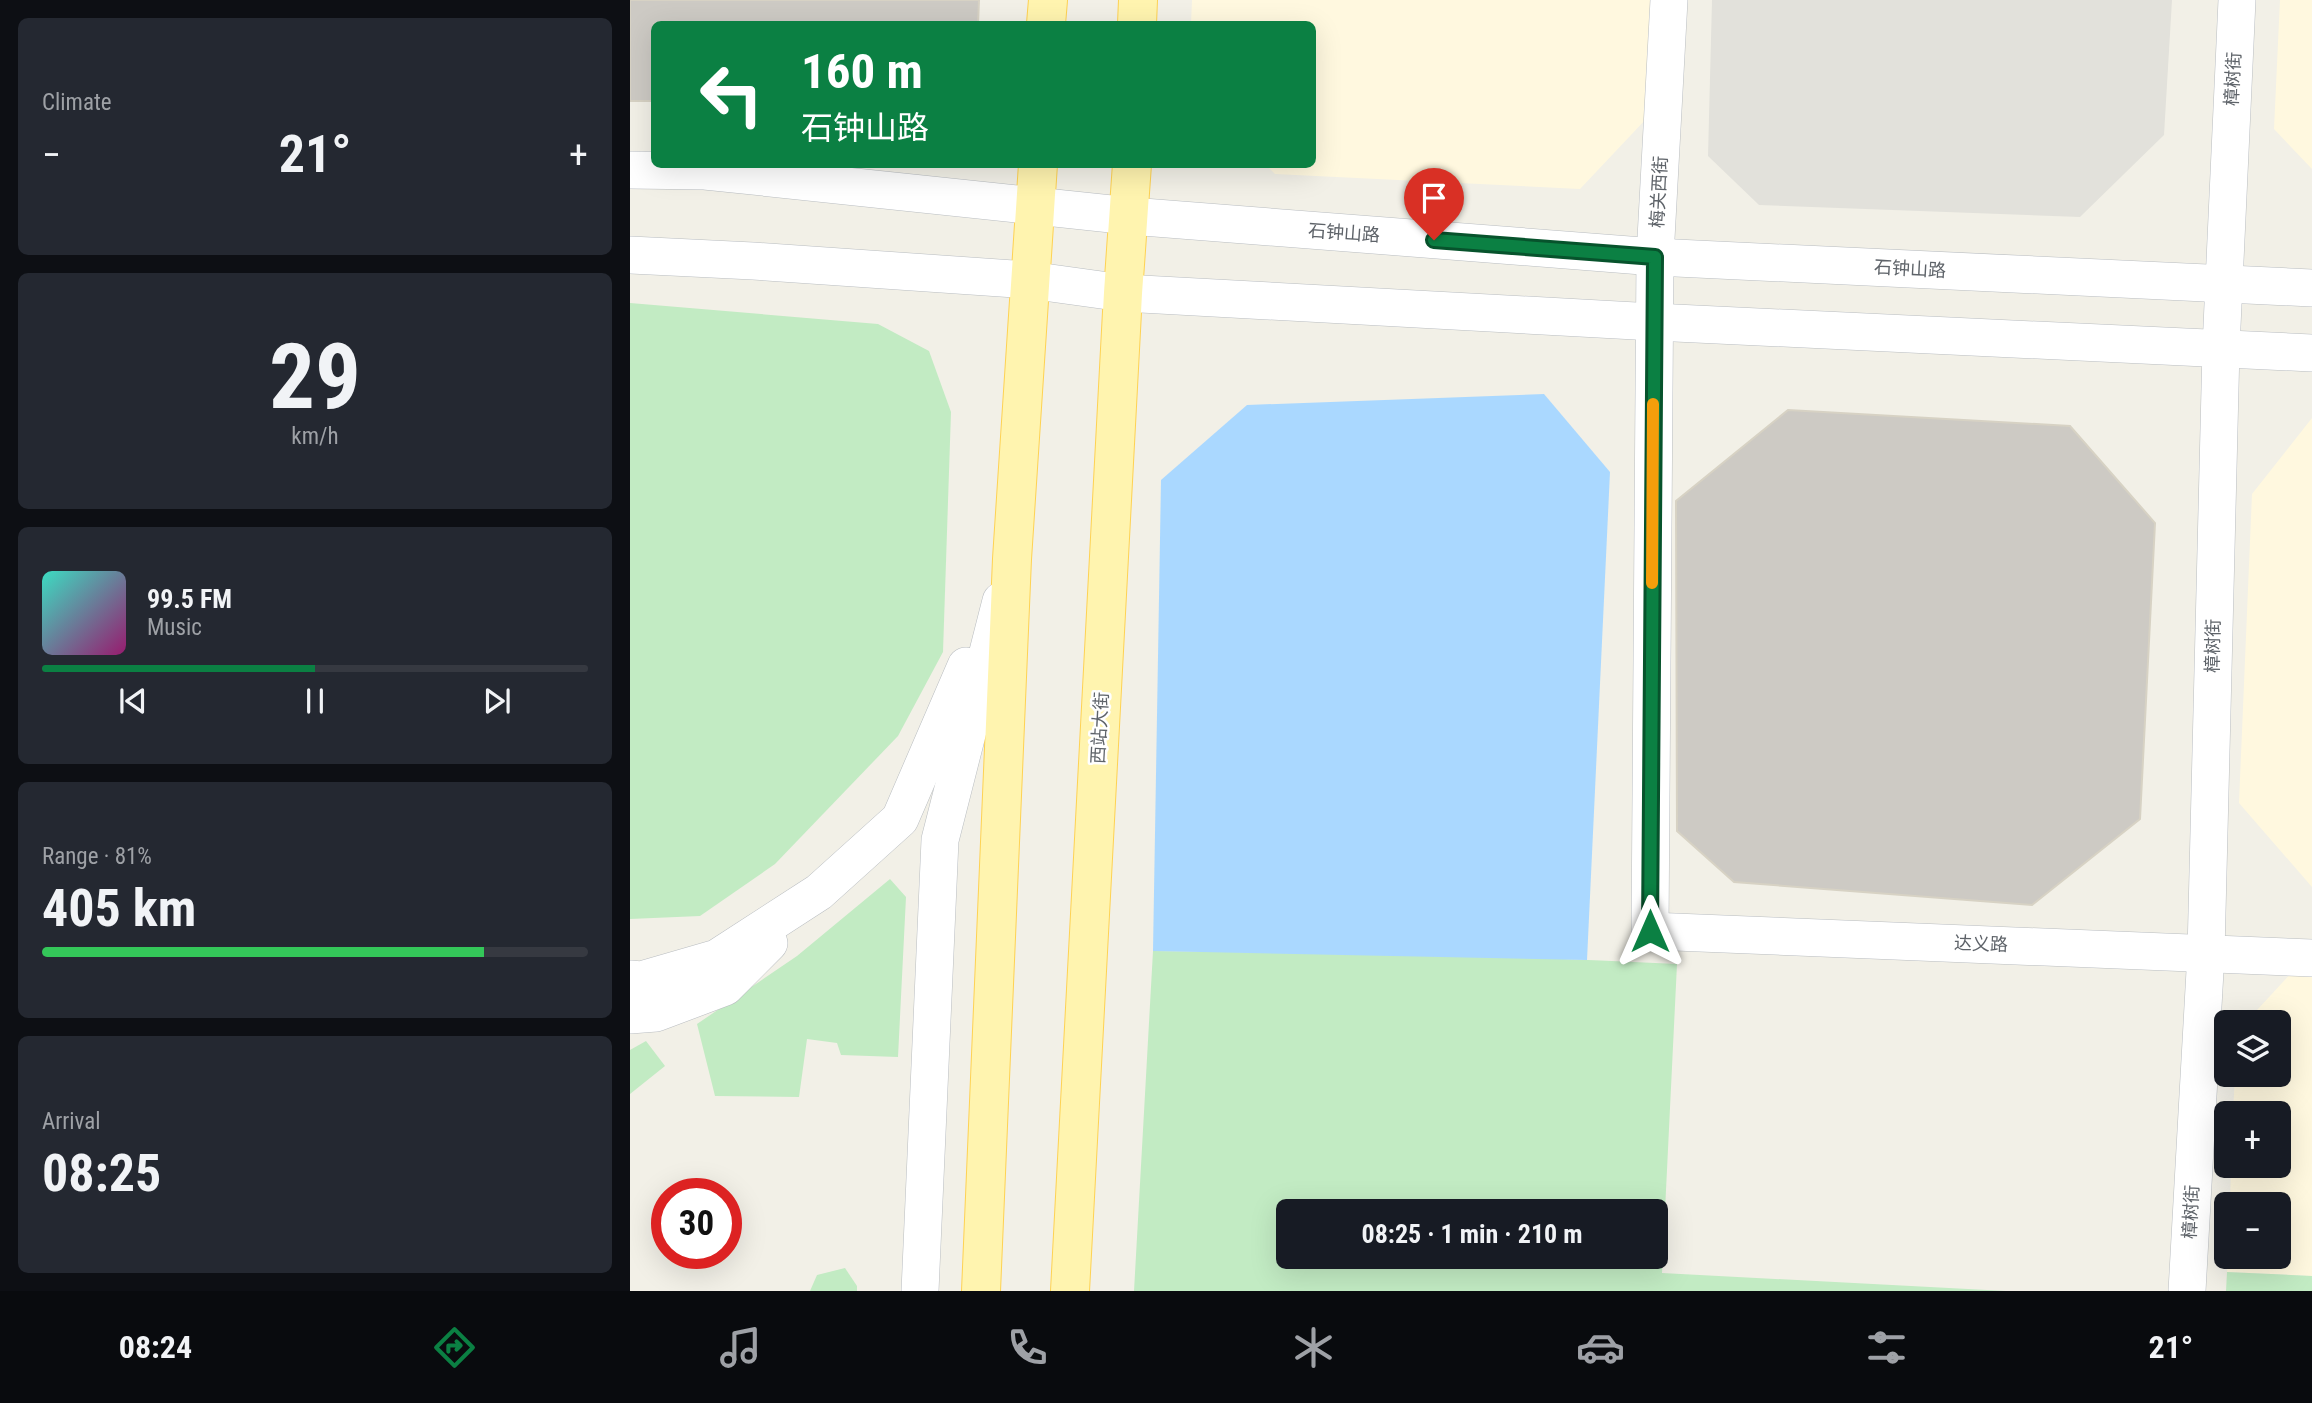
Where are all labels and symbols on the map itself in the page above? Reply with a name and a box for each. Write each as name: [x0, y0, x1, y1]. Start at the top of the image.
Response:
street label: 樟树街: [2221, 51, 2244, 106]
street label: 梅关西街: [1646, 155, 1671, 228]
pin: [1404, 168, 1464, 240]
street label: 石钟山路: [1307, 220, 1381, 245]
street label: 石钟山路: [1874, 256, 1947, 281]
street label: 樟树街: [2202, 619, 2223, 673]
street label: 西站大街: [1087, 691, 1112, 764]
position arrow: [1613, 894, 1687, 968]
street label: 达义路: [1954, 932, 2008, 955]
speed limit sign: 30: [651, 1178, 742, 1269]
street label: 樟树街: [2179, 1184, 2202, 1239]

